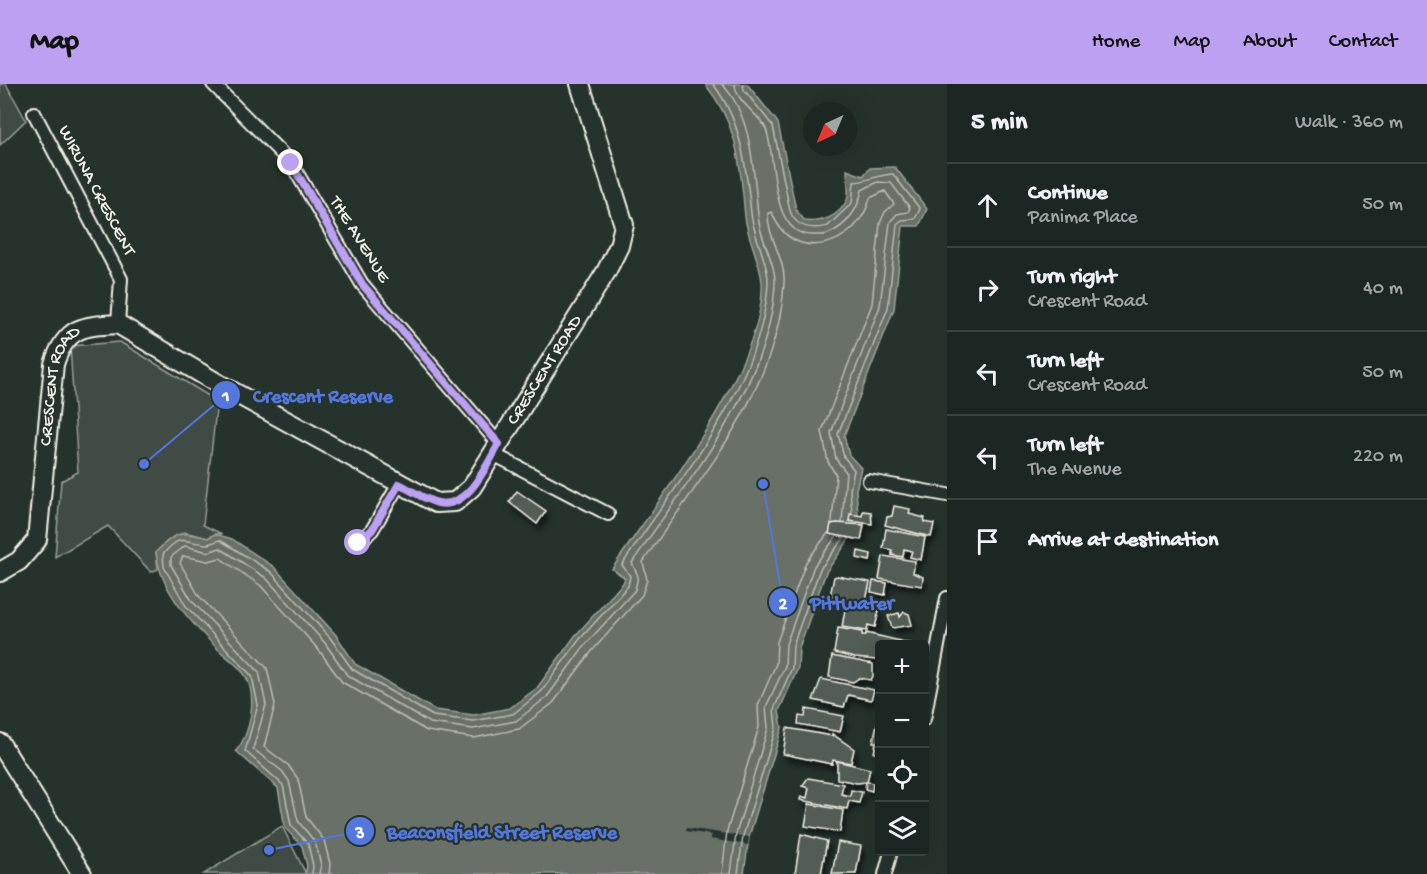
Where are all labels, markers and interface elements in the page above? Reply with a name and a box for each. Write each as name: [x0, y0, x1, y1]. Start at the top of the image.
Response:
text: Map: [30, 26, 79, 59]
text: Home: [1092, 30, 1140, 55]
text: Map: [1173, 30, 1210, 55]
text: About: [1243, 30, 1296, 55]
text: Contact: [1329, 30, 1397, 55]
north arrow: [803, 102, 857, 156]
text: 5 min: [971, 108, 1027, 139]
text: Walk · 360 m: [1295, 112, 1403, 135]
street label: WIRUNA CRESCENT: [53, 122, 140, 261]
route end: [277, 149, 303, 175]
text: Continue: [1028, 181, 1108, 207]
icon: ahead: [971, 189, 1004, 222]
street label: THE AVENUE: [324, 192, 394, 288]
text: 50 m: [1362, 194, 1403, 217]
text: Panima Place: [1028, 207, 1138, 230]
text: Turn right: [1028, 265, 1116, 291]
icon: right: [971, 273, 1004, 306]
text: 40 m: [1363, 278, 1403, 301]
text: Crescent Road: [1028, 291, 1147, 314]
street label: CRESCENT ROAD: [503, 311, 587, 429]
street label: CRESCENT ROAD: [36, 321, 85, 447]
text: Turn left: [1028, 349, 1102, 375]
icon: left: [971, 357, 1004, 390]
text: 50 m: [1362, 362, 1403, 385]
text: Crescent Road: [1028, 375, 1147, 398]
callout: Crescent Reserve: [211, 376, 404, 414]
text: 1: [221, 387, 230, 408]
text: Crescent Reserve: [252, 387, 394, 410]
text: Turn left: [1028, 433, 1102, 459]
icon: left: [971, 441, 1004, 474]
text: 220 m: [1353, 446, 1403, 469]
text: The Avenue: [1028, 459, 1122, 482]
icon: arrive: [971, 525, 1004, 558]
text: Arrive at destination: [1028, 528, 1218, 554]
route start: [344, 529, 370, 555]
callout: Pittwater: [768, 583, 906, 621]
text: Pittwater: [809, 594, 896, 617]
text: 2: [779, 595, 788, 616]
map controls: [875, 640, 929, 856]
button: +: [875, 640, 929, 694]
button: −: [875, 694, 929, 748]
button: locate: [875, 748, 929, 802]
button: layers: [875, 802, 929, 856]
callout: Beaconsfield Street Reserve: [345, 812, 629, 850]
text: Beaconsfield Street Reserve: [386, 822, 618, 846]
text: 3: [354, 824, 365, 845]

